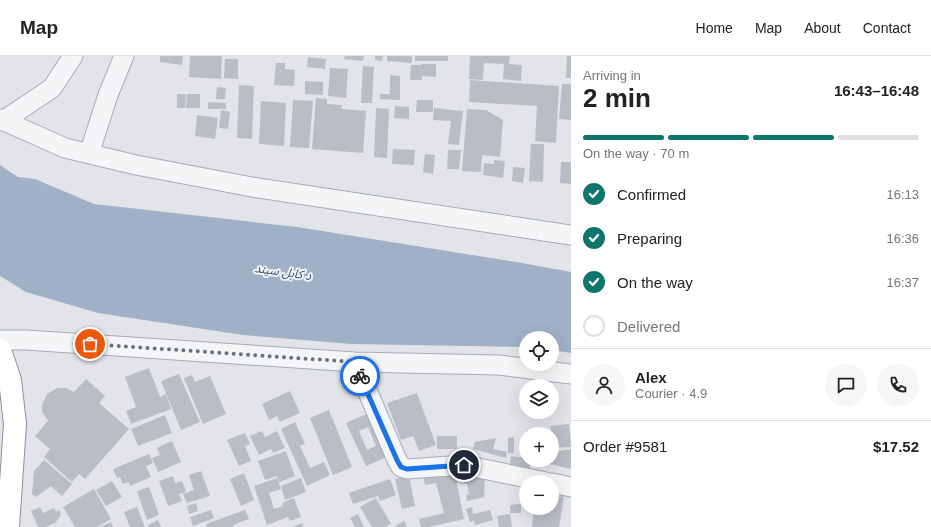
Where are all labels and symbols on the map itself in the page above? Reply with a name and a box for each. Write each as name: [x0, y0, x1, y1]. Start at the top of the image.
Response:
water label: د کابل سيند: [254, 261, 313, 283]
pin: [73, 327, 107, 361]
courier: [340, 356, 380, 396]
pin: [447, 448, 481, 482]

